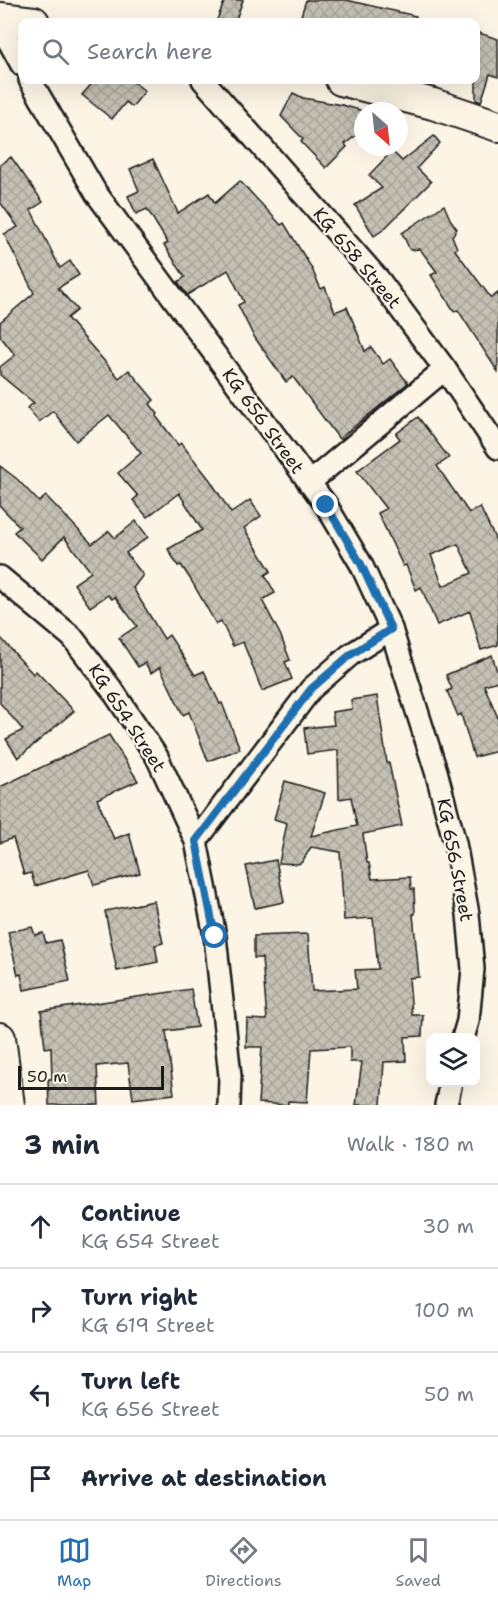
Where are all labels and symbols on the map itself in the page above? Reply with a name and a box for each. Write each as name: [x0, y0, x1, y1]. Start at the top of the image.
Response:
north arrow: [354, 102, 408, 156]
street label: KG 658 Street: [308, 202, 406, 314]
street label: KG 656 Street: [217, 363, 309, 479]
route end: [312, 491, 338, 517]
street label: KG 654 Street: [83, 659, 171, 777]
street label: KG 656 Street: [431, 796, 479, 924]
route start: [201, 922, 227, 948]
scale bar: [18, 1063, 164, 1090]

